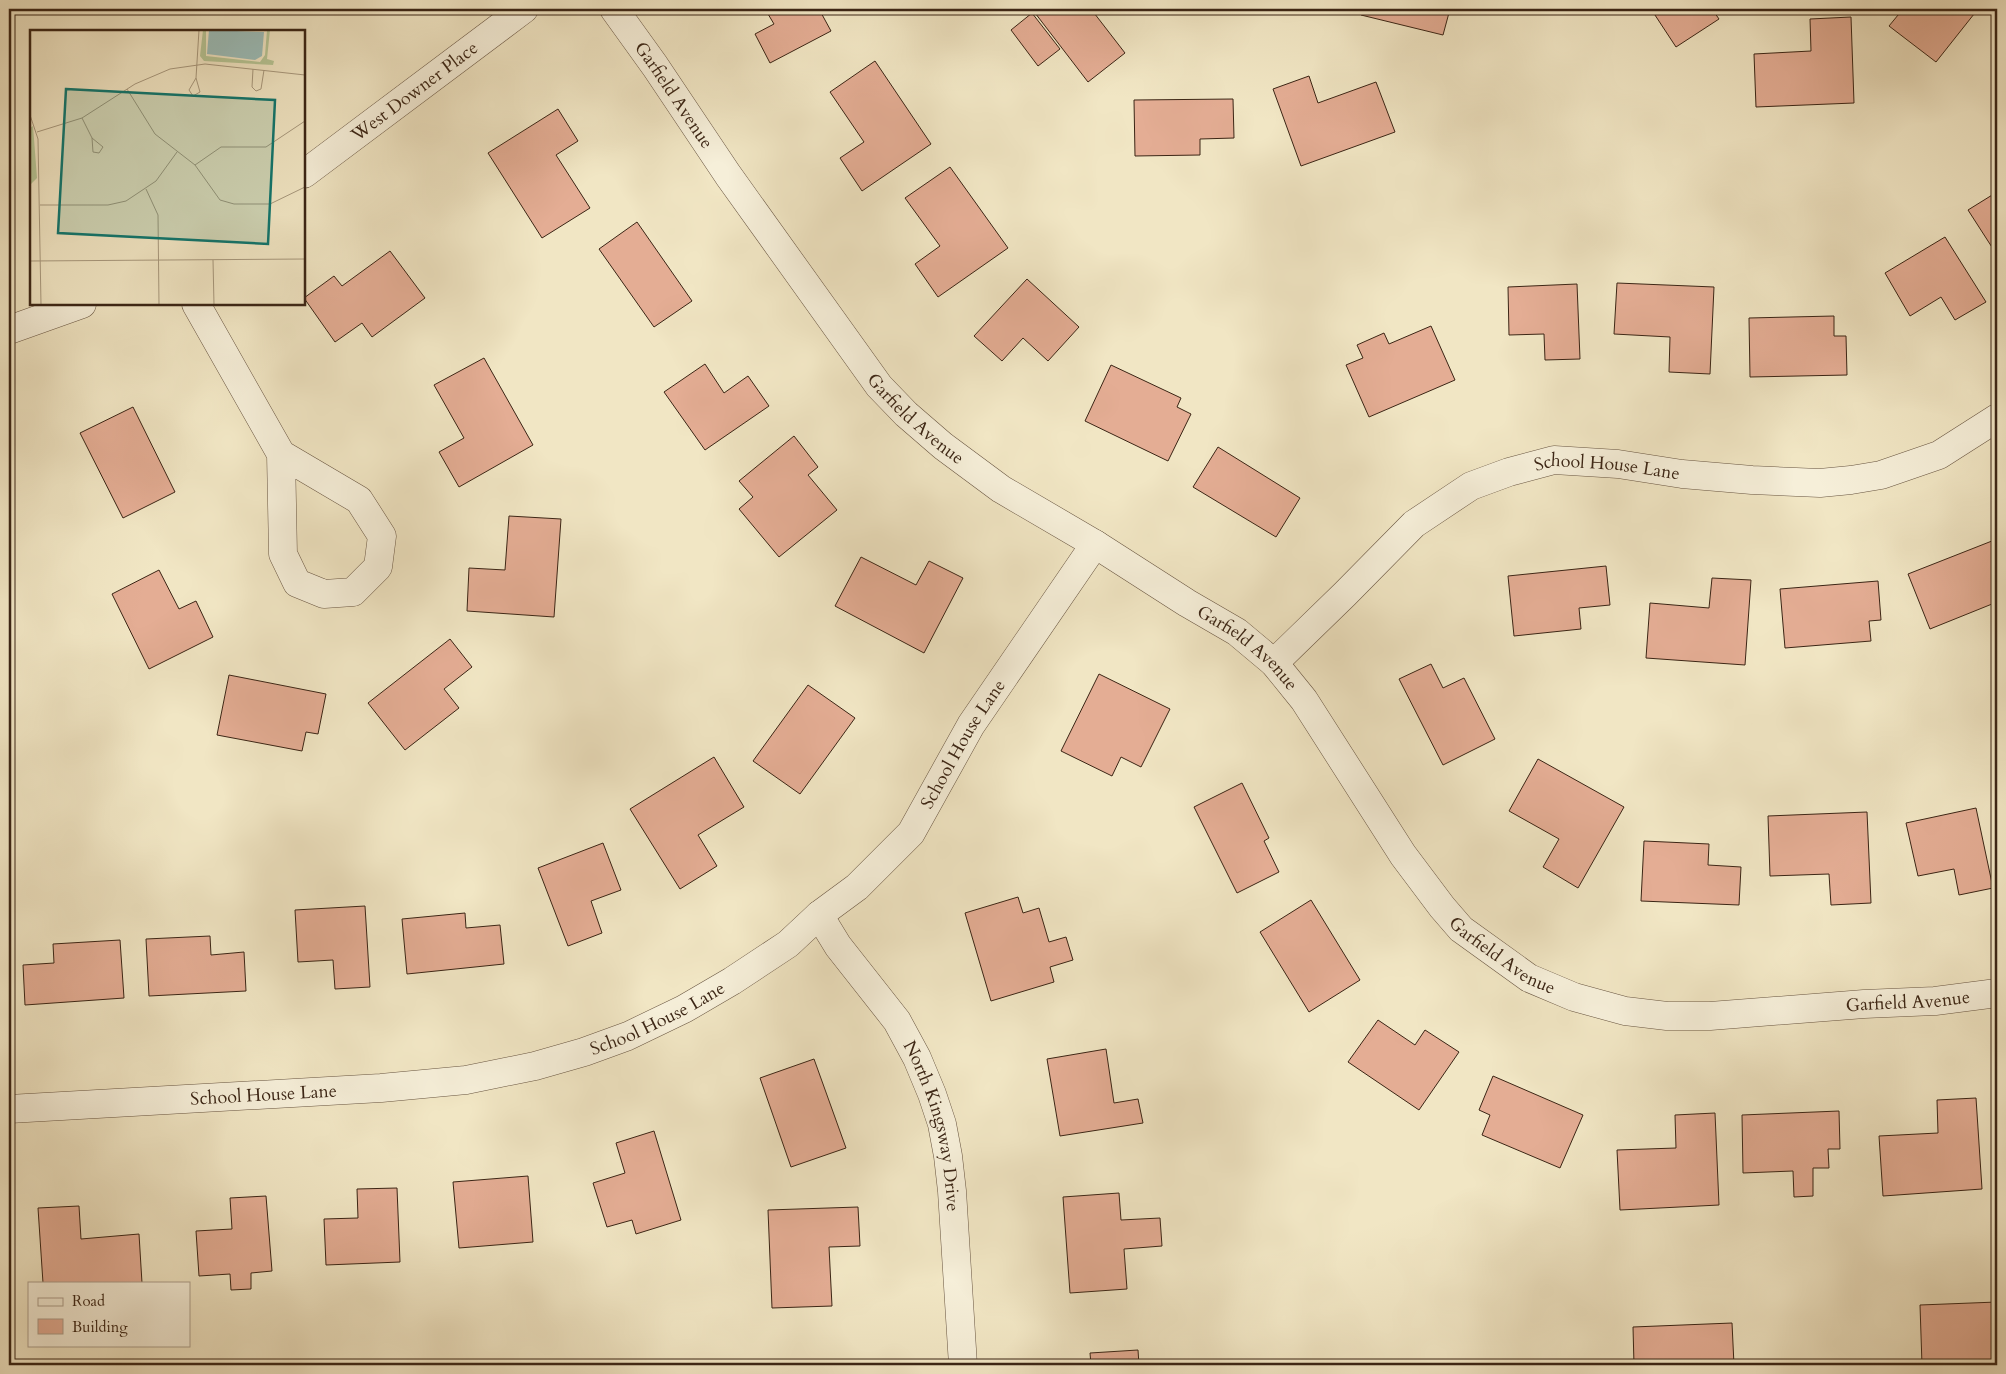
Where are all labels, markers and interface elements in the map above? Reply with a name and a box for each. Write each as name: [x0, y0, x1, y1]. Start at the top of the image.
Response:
inset map: [30, 30, 305, 305]
street label: West Downer Place: [345, 36, 483, 148]
street label: Garfield Avenue: [628, 37, 719, 154]
street label: Garfield Avenue: [861, 368, 969, 470]
street label: School House Lane: [1531, 448, 1682, 486]
street label: Garfield Avenue: [1192, 600, 1304, 696]
street label: School House Lane: [915, 675, 1012, 813]
street label: Garfield Avenue: [1443, 911, 1559, 1001]
street label: School House Lane: [587, 976, 730, 1062]
street label: Garfield Avenue: [1845, 985, 1971, 1018]
street label: North Kingsway Drive: [897, 1036, 965, 1212]
street label: School House Lane: [190, 1079, 338, 1112]
legend: [28, 1282, 190, 1346]
text: Road: [72, 1291, 105, 1311]
text: Building: [72, 1317, 128, 1337]

